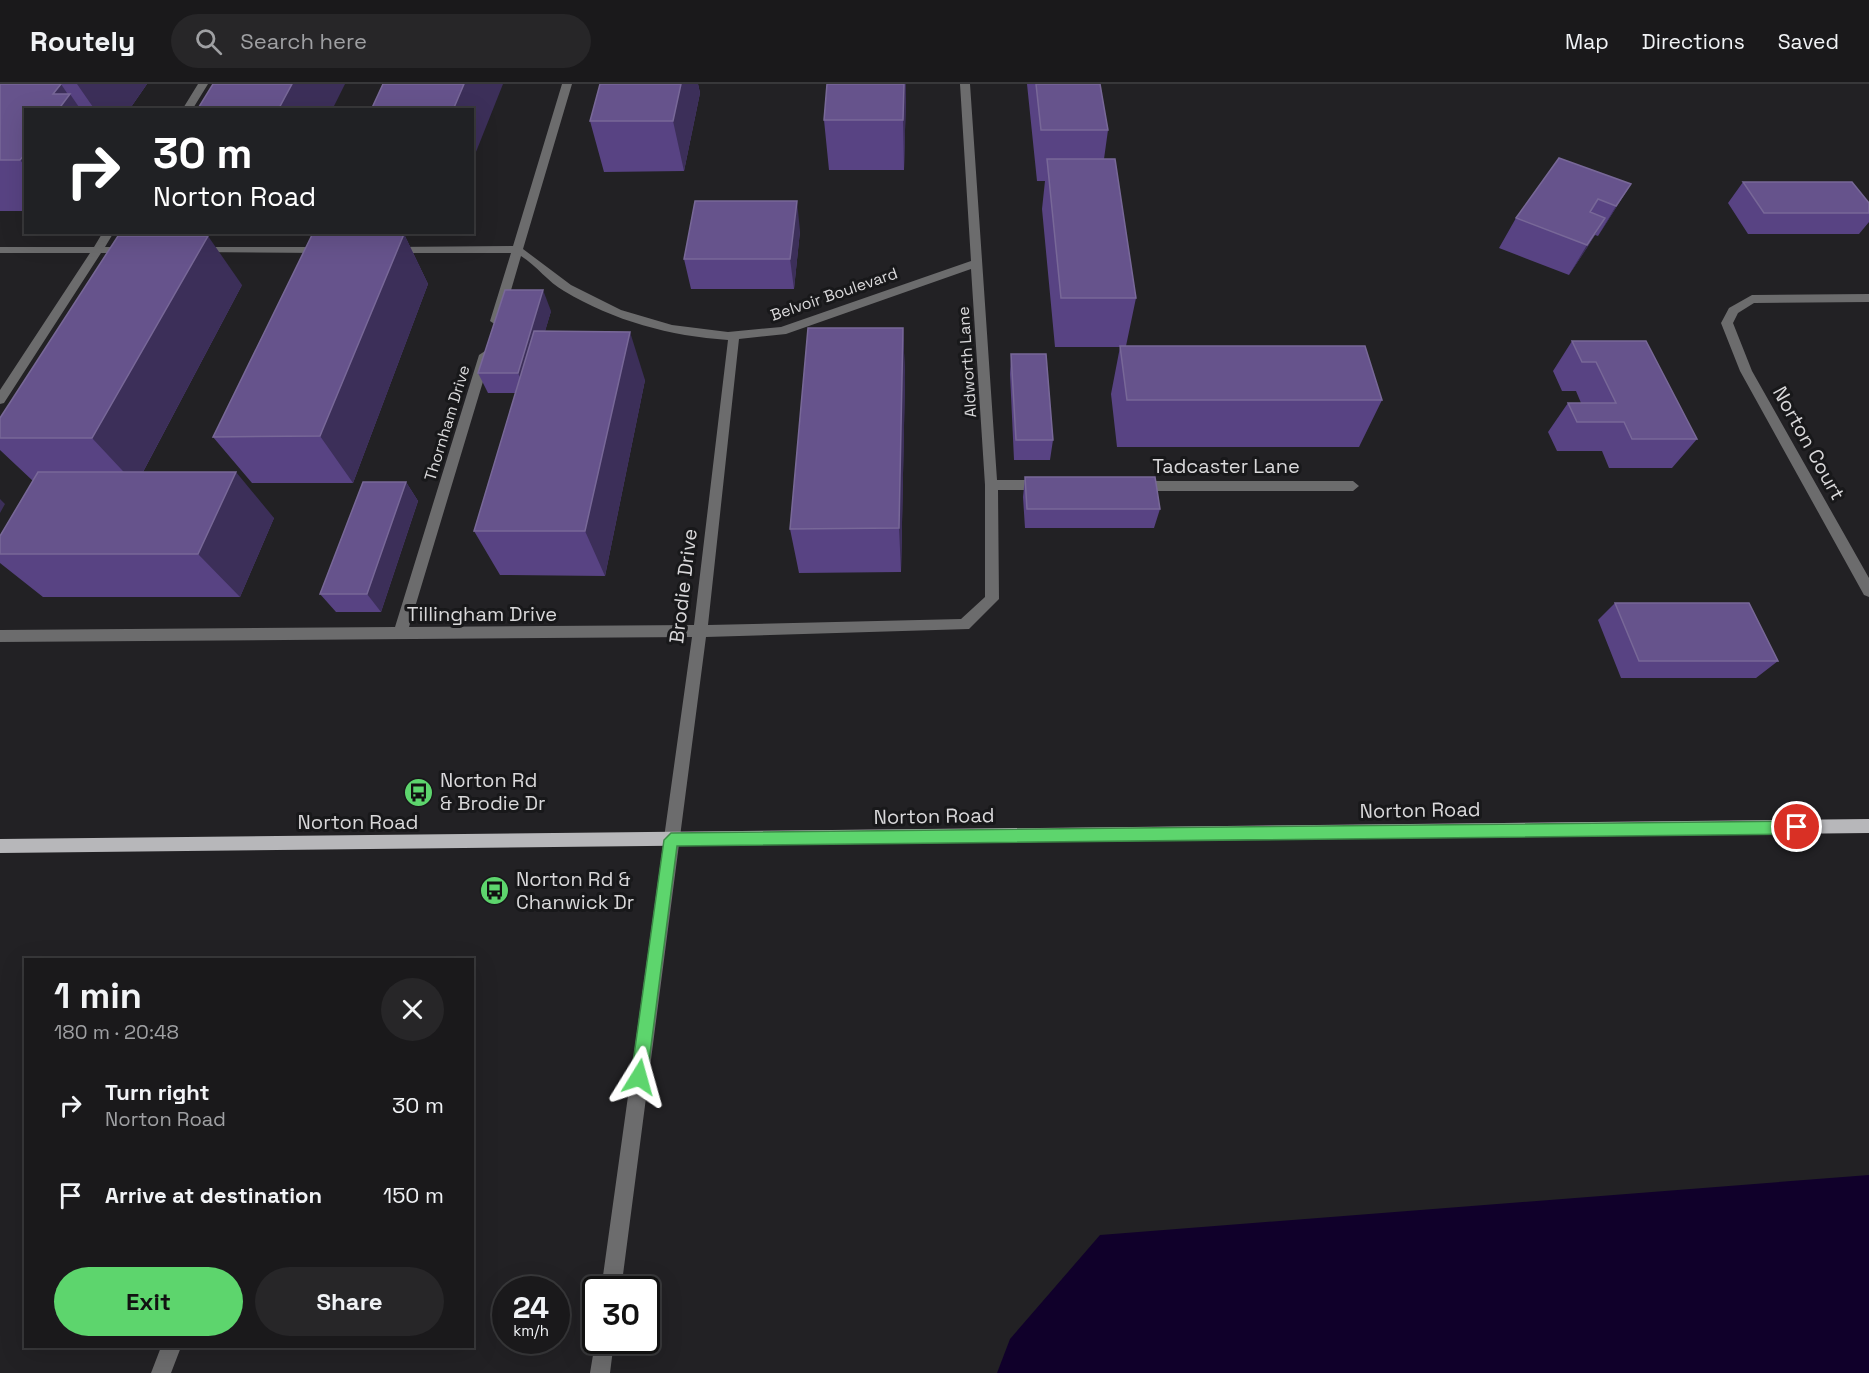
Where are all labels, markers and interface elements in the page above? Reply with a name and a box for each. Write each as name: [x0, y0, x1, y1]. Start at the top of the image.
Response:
search box: [171, 14, 591, 68]
text: Routely: [30, 23, 135, 59]
icon: search: [192, 25, 225, 58]
text: Search here: [240, 27, 367, 55]
text: Map: [1565, 28, 1609, 55]
text: Directions: [1642, 28, 1745, 55]
text: Saved: [1778, 28, 1839, 55]
text: 30 m: [153, 127, 252, 180]
icon: right: [54, 132, 132, 210]
text: Norton Road: [153, 179, 316, 214]
street label: Belvoir Boulevard: [768, 262, 900, 326]
street label: Aldworth Lane: [953, 306, 981, 418]
street label: Thornham Drive: [419, 362, 475, 484]
street label: Norton Court: [1767, 382, 1851, 504]
street label: Tadcaster Lane: [1152, 453, 1300, 479]
street label: Brodie Drive: [663, 527, 703, 645]
street label: Tillingham Drive: [407, 601, 557, 627]
place label: Norton Rd & Brodie Dr: [440, 767, 546, 816]
bus stop icon: Norton Rd & Brodie Dr: [403, 776, 435, 808]
street label: Norton Road: [1359, 796, 1481, 824]
pin: [1771, 801, 1822, 852]
street label: Norton Road: [873, 802, 995, 830]
street label: Norton Road: [298, 809, 418, 835]
icon: arrive: [1780, 810, 1813, 843]
place label: Norton Rd & Chanwick Dr: [516, 866, 634, 915]
bus stop icon: Norton Rd & Chanwick Dr: [479, 874, 511, 906]
text: 1 min: [54, 973, 142, 1019]
button: close: [381, 978, 444, 1041]
text: 180 m · 20:48: [54, 1019, 179, 1045]
position arrow: [607, 1045, 671, 1109]
text: Turn right: [105, 1078, 210, 1106]
icon: right: [54, 1089, 87, 1122]
text: 30 m: [392, 1091, 444, 1119]
text: Norton Road: [105, 1106, 226, 1132]
icon: arrive: [54, 1179, 87, 1212]
text: Arrive at destination: [105, 1181, 322, 1209]
text: 150 m: [383, 1181, 444, 1209]
button: Exit: [54, 1267, 243, 1336]
button: Share: [255, 1267, 444, 1336]
speed limit sign: 30: [582, 1276, 660, 1354]
text: 24: [513, 1288, 549, 1327]
text: km/h: [513, 1321, 549, 1340]

